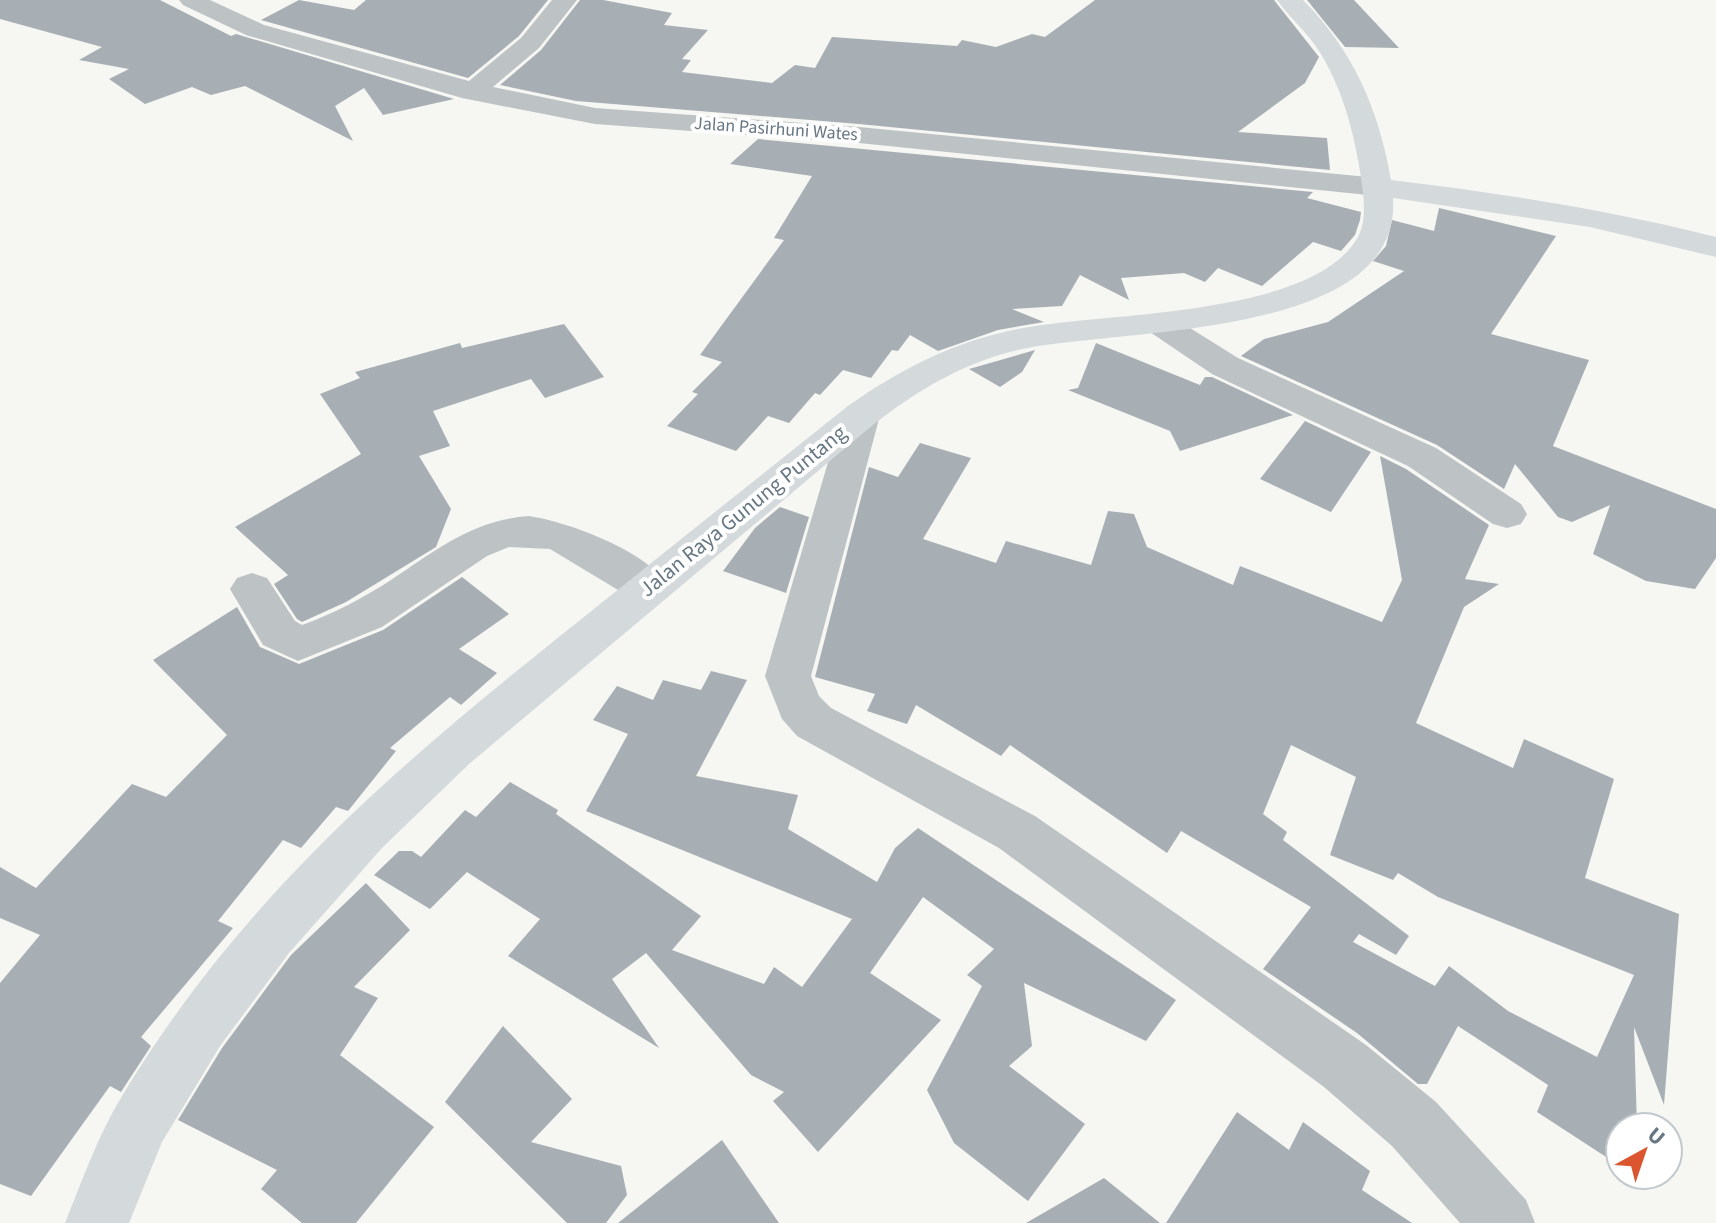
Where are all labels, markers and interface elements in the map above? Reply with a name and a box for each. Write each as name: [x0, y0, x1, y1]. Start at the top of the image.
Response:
street label: Jalan Pasirhuni Wates: [693, 111, 859, 147]
street label: Jalan Raya Gunung Puntang: [633, 417, 853, 605]
north arrow: [1604, 1111, 1684, 1191]
text: U: [1640, 1119, 1672, 1153]

